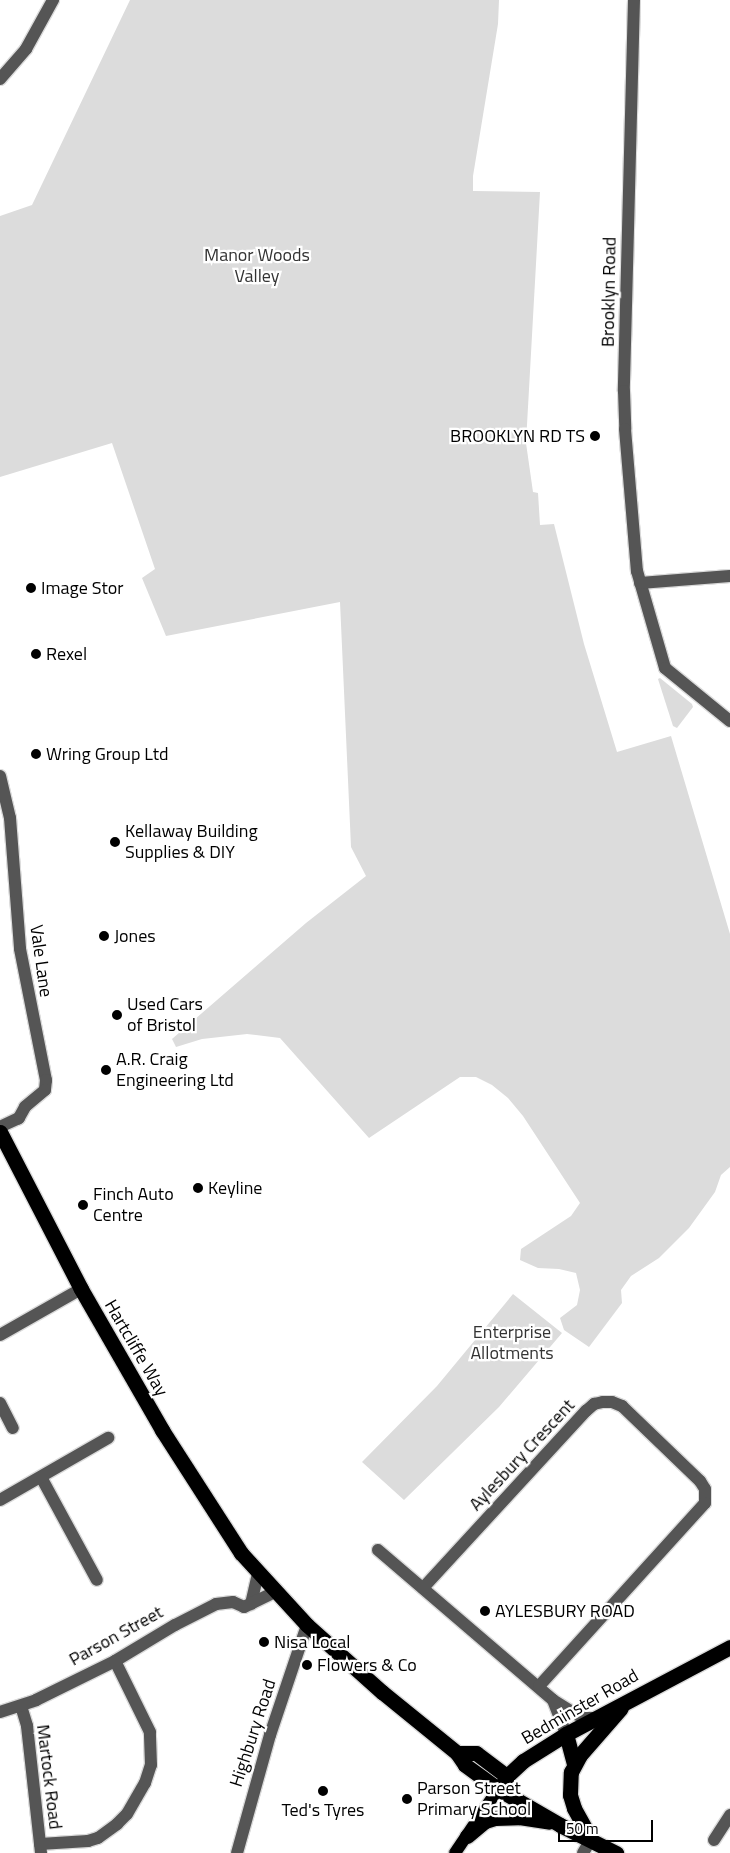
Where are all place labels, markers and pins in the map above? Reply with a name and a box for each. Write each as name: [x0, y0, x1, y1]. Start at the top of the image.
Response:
place label: BROOKLYN RD TS: [450, 425, 585, 447]
marker: BROOKLYN RD TS: [589, 430, 601, 442]
place label: Image Stor: [41, 577, 123, 599]
marker: Image Stor: [25, 582, 37, 594]
place label: Rexel: [46, 643, 87, 665]
marker: Rexel: [30, 648, 42, 660]
place label: Wring Group Ltd: [46, 743, 169, 765]
marker: Wring Group Ltd: [30, 748, 42, 760]
place label: Kellaway Building Supplies & DIY: [125, 821, 258, 864]
marker: Kellaway Building Supplies & DIY: [109, 836, 121, 848]
place label: Jones: [114, 925, 156, 947]
marker: Jones: [98, 930, 110, 942]
place label: Used Cars of Bristol: [127, 994, 203, 1036]
marker: Used Cars of Bristol: [111, 1009, 123, 1021]
place label: A.R. Craig Engineering Ltd: [116, 1049, 234, 1092]
marker: A.R. Craig Engineering Ltd: [100, 1064, 112, 1076]
place label: Keyline: [208, 1177, 262, 1199]
marker: Keyline: [192, 1182, 204, 1194]
place label: Finch Auto Centre: [93, 1184, 174, 1226]
marker: Finch Auto Centre: [77, 1199, 89, 1211]
place label: AYLESBURY ROAD: [495, 1600, 635, 1622]
marker: AYLESBURY ROAD: [479, 1605, 491, 1617]
place label: Nisa Local: [274, 1631, 351, 1653]
marker: Nisa Local: [258, 1636, 270, 1648]
place label: Flowers & Co: [317, 1654, 417, 1676]
marker: Flowers & Co: [301, 1659, 313, 1671]
place label: Parson Street Primary School: [417, 1778, 531, 1820]
marker: Ted's Tyres: [317, 1785, 329, 1797]
marker: Parson Street Primary School: [401, 1793, 413, 1805]
place label: Ted's Tyres: [282, 1799, 364, 1821]

